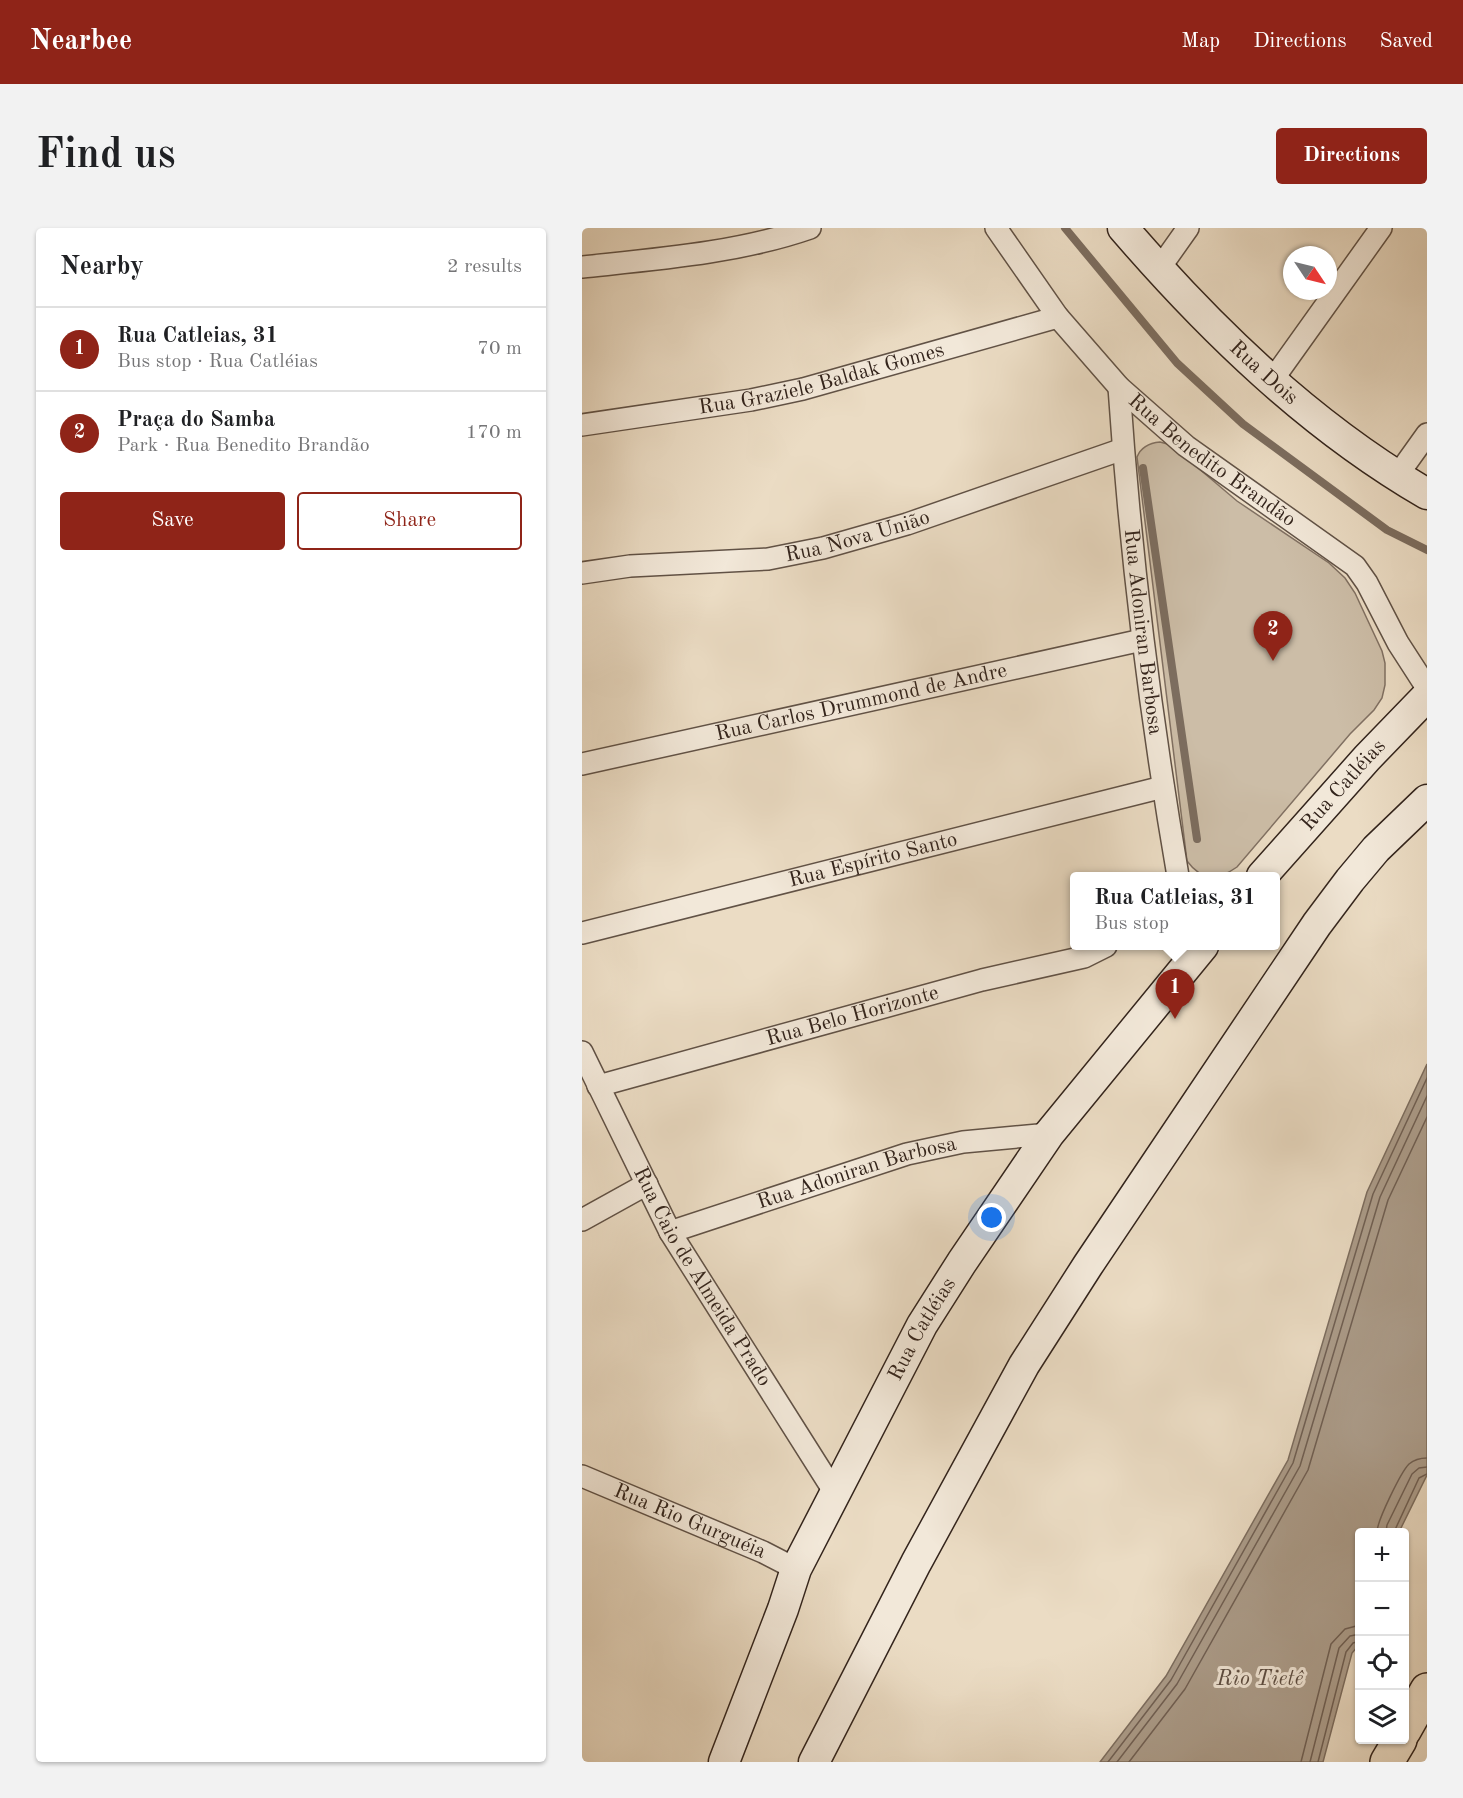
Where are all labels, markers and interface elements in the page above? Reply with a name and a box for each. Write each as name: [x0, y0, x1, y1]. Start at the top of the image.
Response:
text: Nearbee: [30, 28, 132, 56]
text: Map: [1181, 31, 1220, 52]
text: Directions: [1253, 31, 1347, 52]
text: Saved: [1380, 31, 1433, 52]
button: Directions: [1276, 128, 1427, 184]
text: Find us: [36, 135, 175, 177]
north arrow: [1283, 246, 1337, 300]
text: Nearby: [60, 254, 144, 280]
text: 2 results: [447, 257, 522, 277]
text: Rua Catleias, 31: [117, 325, 278, 347]
street label: Rua Dois: [1225, 337, 1302, 409]
text: 1: [74, 339, 85, 359]
text: 70 m: [477, 339, 522, 359]
street label: Rua Graziele Baldak Gomes: [697, 339, 946, 418]
text: Bus stop · Rua Catléias: [117, 352, 318, 372]
street label: Rua Benedito Brandão: [1124, 390, 1299, 531]
text: Praça do Samba: [117, 409, 275, 431]
text: 2: [74, 423, 85, 443]
text: 170 m: [466, 423, 522, 443]
text: Park · Rua Benedito Brandão: [117, 436, 370, 456]
button: Save: [60, 492, 285, 550]
button: Share: [297, 492, 522, 550]
street label: Rua Nova União: [783, 506, 933, 566]
street label: Rua Adoniran Barbosa: [1120, 528, 1166, 736]
pin: 2: [1254, 612, 1292, 661]
street label: Rua Carlos Drummond de Andre: [713, 660, 1009, 745]
street label: Rua Catléias: [1297, 735, 1389, 835]
street label: Rua Espírito Santo: [786, 829, 960, 891]
popup: [1070, 872, 1280, 950]
text: Rua Catleias, 31: [1094, 887, 1256, 909]
text: Bus stop: [1094, 914, 1169, 934]
pin: 1: [1156, 970, 1194, 1019]
street label: Rua Belo Horizonte: [764, 982, 941, 1050]
street label: Rua Adoniran Barbosa: [754, 1133, 958, 1213]
street label: Rua Caio de Almeida Prado: [629, 1164, 775, 1390]
your location: [977, 1203, 1006, 1232]
street label: Rua Catléias: [885, 1274, 960, 1384]
street label: Rua Rio Gurguéia: [611, 1480, 769, 1562]
map controls: [1355, 1528, 1409, 1744]
button: +: [1355, 1528, 1409, 1582]
button: −: [1355, 1582, 1409, 1636]
button: locate: [1355, 1636, 1409, 1690]
water label: Rio Tietê: [1215, 1668, 1305, 1690]
button: layers: [1355, 1690, 1409, 1744]

